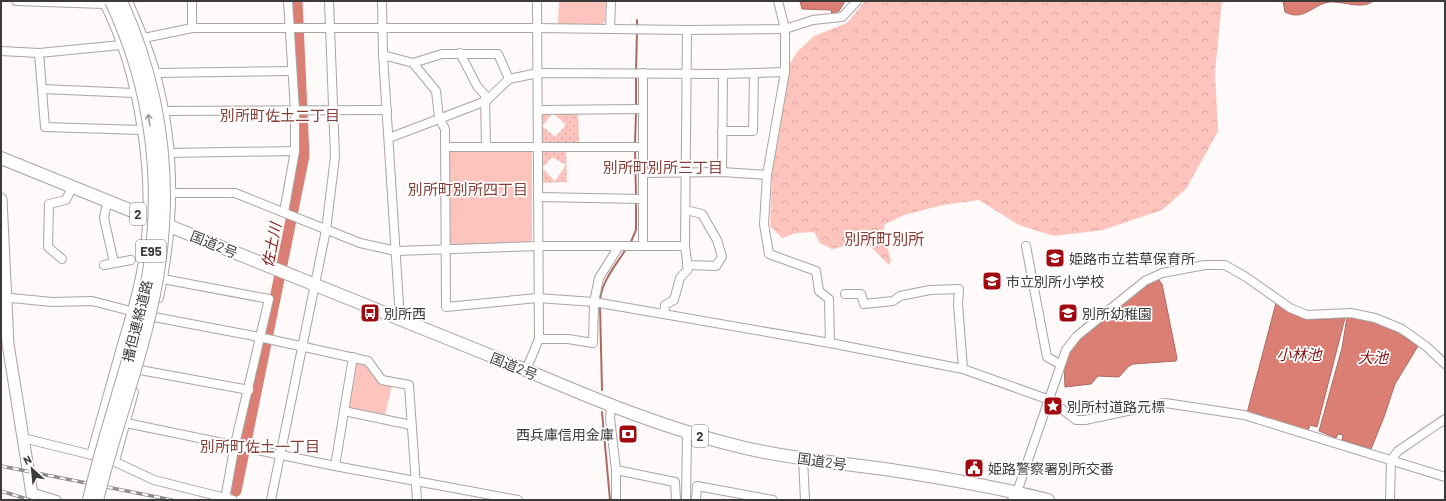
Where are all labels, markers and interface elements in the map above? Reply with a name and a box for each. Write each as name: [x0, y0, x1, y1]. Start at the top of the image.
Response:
district label: 別所町佐土二丁目: [220, 106, 340, 124]
one-way arrow: [145, 113, 153, 126]
district label: 別所町別所三丁目: [603, 158, 723, 176]
district label: 別所町別所四丁目: [408, 180, 528, 198]
road number: 2: [130, 203, 146, 225]
water label: 佐土川: [258, 219, 285, 269]
street label: 国道2号: [188, 227, 240, 261]
district label: 別所町別所: [844, 229, 924, 248]
road number: E95: [136, 240, 166, 262]
school or university icon: 姫路市立若草保育所: [1044, 247, 1066, 269]
place label: 姫路市立若草保育所: [1069, 250, 1195, 267]
school or university icon: 市立別所小学校: [981, 270, 1003, 292]
place label: 市立別所小学校: [1006, 273, 1104, 290]
street label: 播但連絡道路: [119, 278, 155, 364]
bus stop icon: 別所西: [359, 302, 381, 324]
school or university icon: 別所幼稚園: [1057, 302, 1079, 324]
place label: 別所西: [384, 305, 426, 322]
place label: 別所幼稚園: [1082, 305, 1152, 322]
water label: 小林池: [1276, 345, 1323, 363]
water label: 大池: [1358, 348, 1390, 366]
street label: 国道2号: [488, 349, 540, 383]
place icon: 別所村道路元標: [1042, 395, 1064, 417]
place label: 別所村道路元標: [1067, 398, 1165, 415]
bank icon: 西兵庫信用金庫: [617, 423, 639, 445]
road number: 2: [692, 425, 708, 447]
place label: 西兵庫信用金庫: [516, 426, 614, 443]
district label: 別所町佐土一丁目: [200, 437, 320, 455]
north arrow: [12, 449, 52, 489]
street label: 国道2号: [796, 449, 848, 473]
text: N: [21, 452, 33, 467]
public building icon: 姫路警察署別所交番: [963, 457, 985, 479]
place label: 姫路警察署別所交番: [988, 460, 1114, 477]

